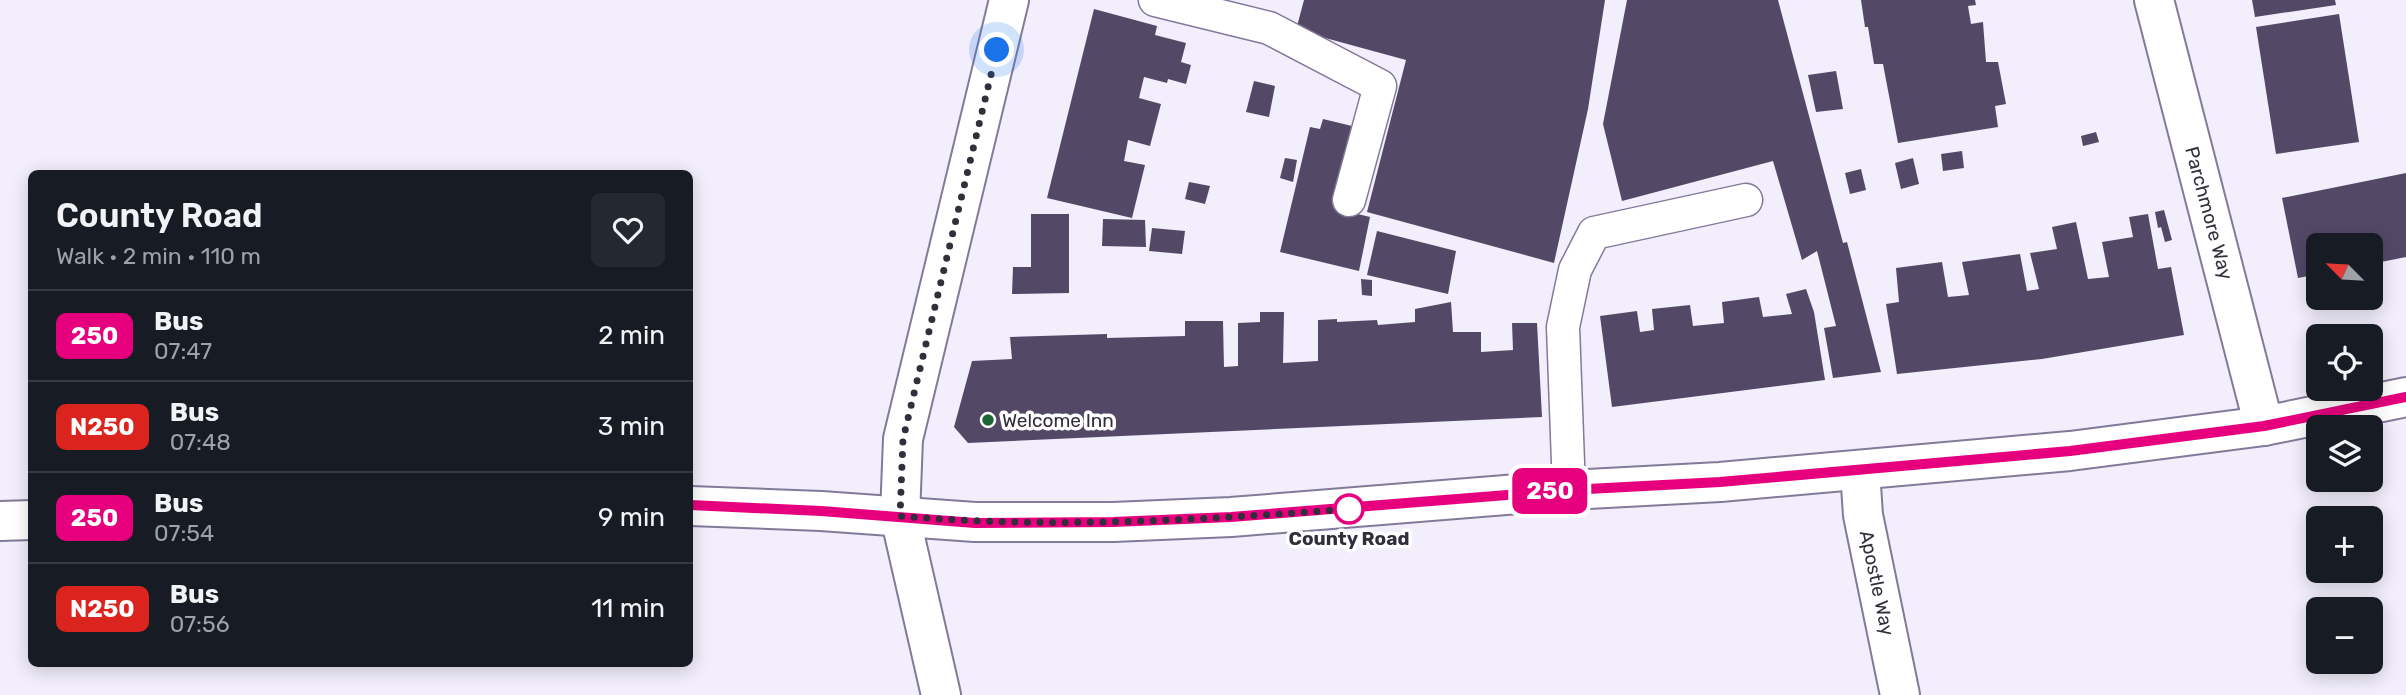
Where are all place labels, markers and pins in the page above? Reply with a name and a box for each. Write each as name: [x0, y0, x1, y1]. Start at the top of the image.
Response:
place label: Welcome Inn: [1002, 409, 1114, 432]
marker: Welcome Inn: [980, 412, 996, 428]
marker: County Road: [1334, 494, 1364, 524]
place label: County Road: [1289, 527, 1409, 550]

